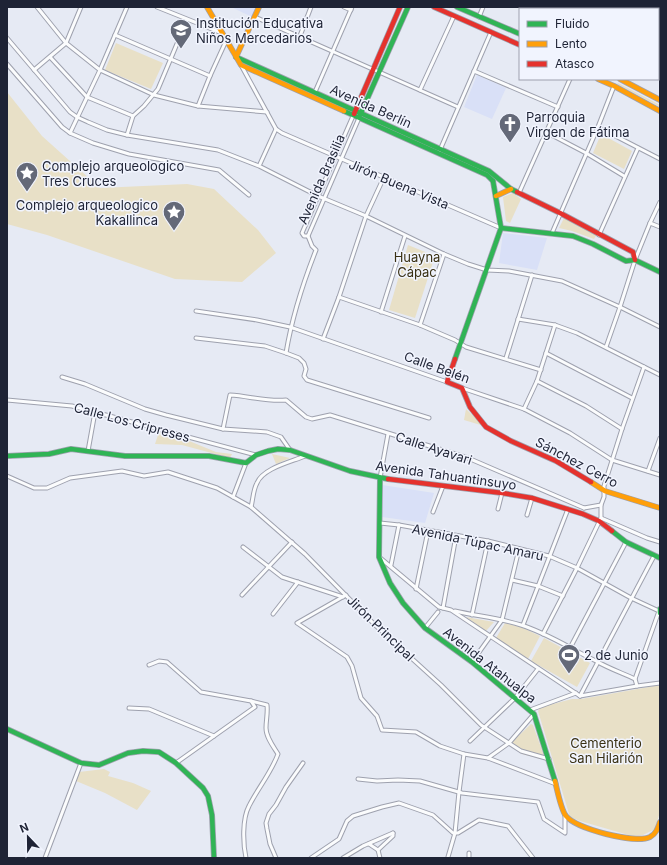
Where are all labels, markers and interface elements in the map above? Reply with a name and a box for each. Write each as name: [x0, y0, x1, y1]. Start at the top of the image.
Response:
legend: [519, 8, 659, 80]
place label: Institución Educativa Niños Mercedarios: [196, 15, 323, 46]
text: Fluido: [555, 16, 590, 31]
school or university icon: Institución Educativa Niños Mercedarios: [168, 17, 194, 50]
text: Lento: [555, 36, 587, 51]
text: Atasco: [555, 56, 594, 71]
street label: Avenida Berlín: [328, 81, 414, 131]
place label: Parroquia Virgen de Fátima: [526, 109, 630, 140]
church icon: Parroquia Virgen de Fátima: [497, 111, 523, 144]
street label: Avenida Brasilia: [294, 132, 348, 226]
street label: Jirón Buena Vista: [346, 156, 452, 212]
place label: Complejo arqueologico Tres Cruces: [42, 158, 184, 189]
place icon: Complejo arqueologico Tres Cruces: [14, 160, 40, 193]
place label: Complejo arqueologico Kakallinca: [16, 197, 158, 228]
place icon: Complejo arqueologico Kakallinca: [161, 199, 187, 232]
park label: Huayna Cápac: [394, 249, 440, 280]
street label: Calle Belén: [402, 348, 472, 386]
street label: Calle Los Cripreses: [72, 399, 192, 445]
street label: Calle Ayavari: [394, 428, 474, 468]
street label: Sánchez Cerro: [533, 434, 621, 491]
street label: Avenida Tahuantinsuyo: [375, 457, 518, 493]
street label: Avenida Túpac Amaru: [411, 520, 545, 564]
street label: Jirón Principal: [344, 592, 418, 664]
street label: Avenida Atahualpa: [440, 624, 540, 706]
sports icon: 2 de Junio: [556, 642, 582, 675]
place label: 2 de Junio: [584, 647, 649, 663]
park label: Cementerio San Hilarión: [569, 735, 643, 766]
north arrow: [8, 817, 48, 857]
text: N: [18, 820, 31, 836]

